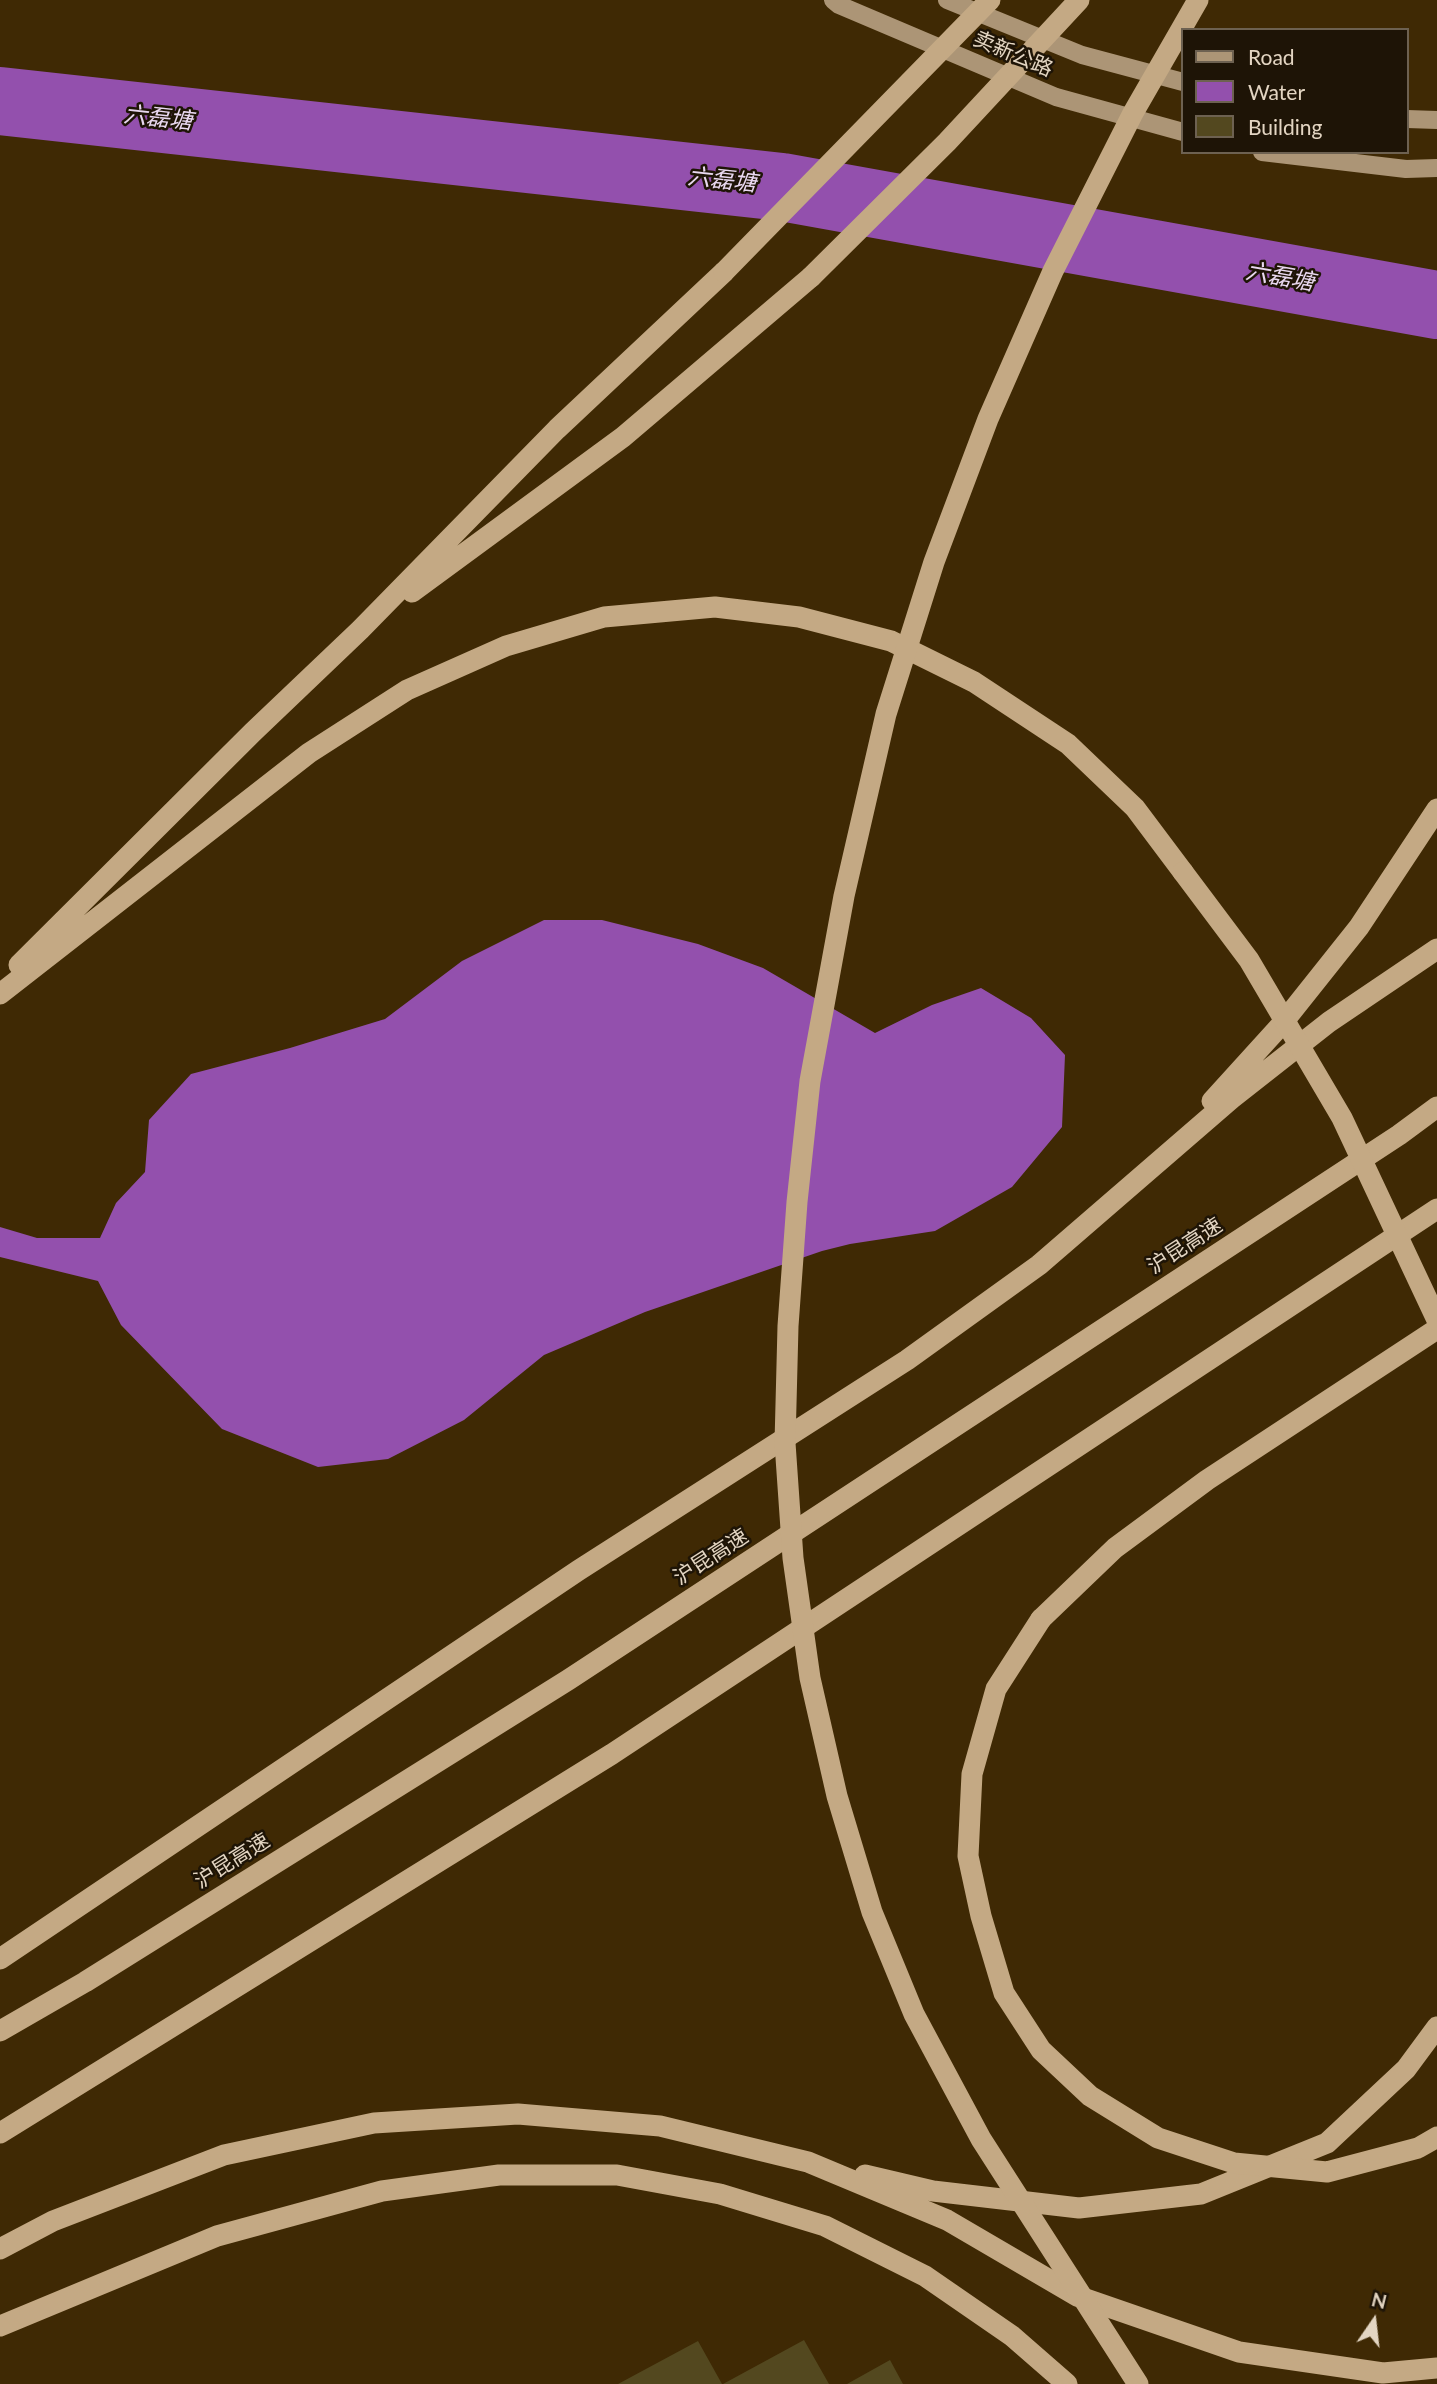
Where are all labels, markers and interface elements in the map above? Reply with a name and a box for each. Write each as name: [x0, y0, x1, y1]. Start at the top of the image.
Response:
street label: 卖新公路: [969, 26, 1057, 82]
legend: [1182, 28, 1409, 154]
text: Road: [1248, 44, 1295, 69]
text: Water: [1248, 79, 1305, 104]
water label: 六磊塘: [122, 101, 194, 135]
text: Building: [1248, 114, 1323, 139]
water label: 六磊塘: [686, 163, 758, 197]
water label: 六磊塘: [1244, 257, 1316, 297]
street label: 沪昆高速: [1143, 1213, 1227, 1279]
street label: 沪昆高速: [669, 1524, 753, 1590]
street label: 沪昆高速: [190, 1828, 274, 1894]
north arrow: [1339, 2286, 1409, 2356]
text: N: [1369, 2287, 1389, 2313]

